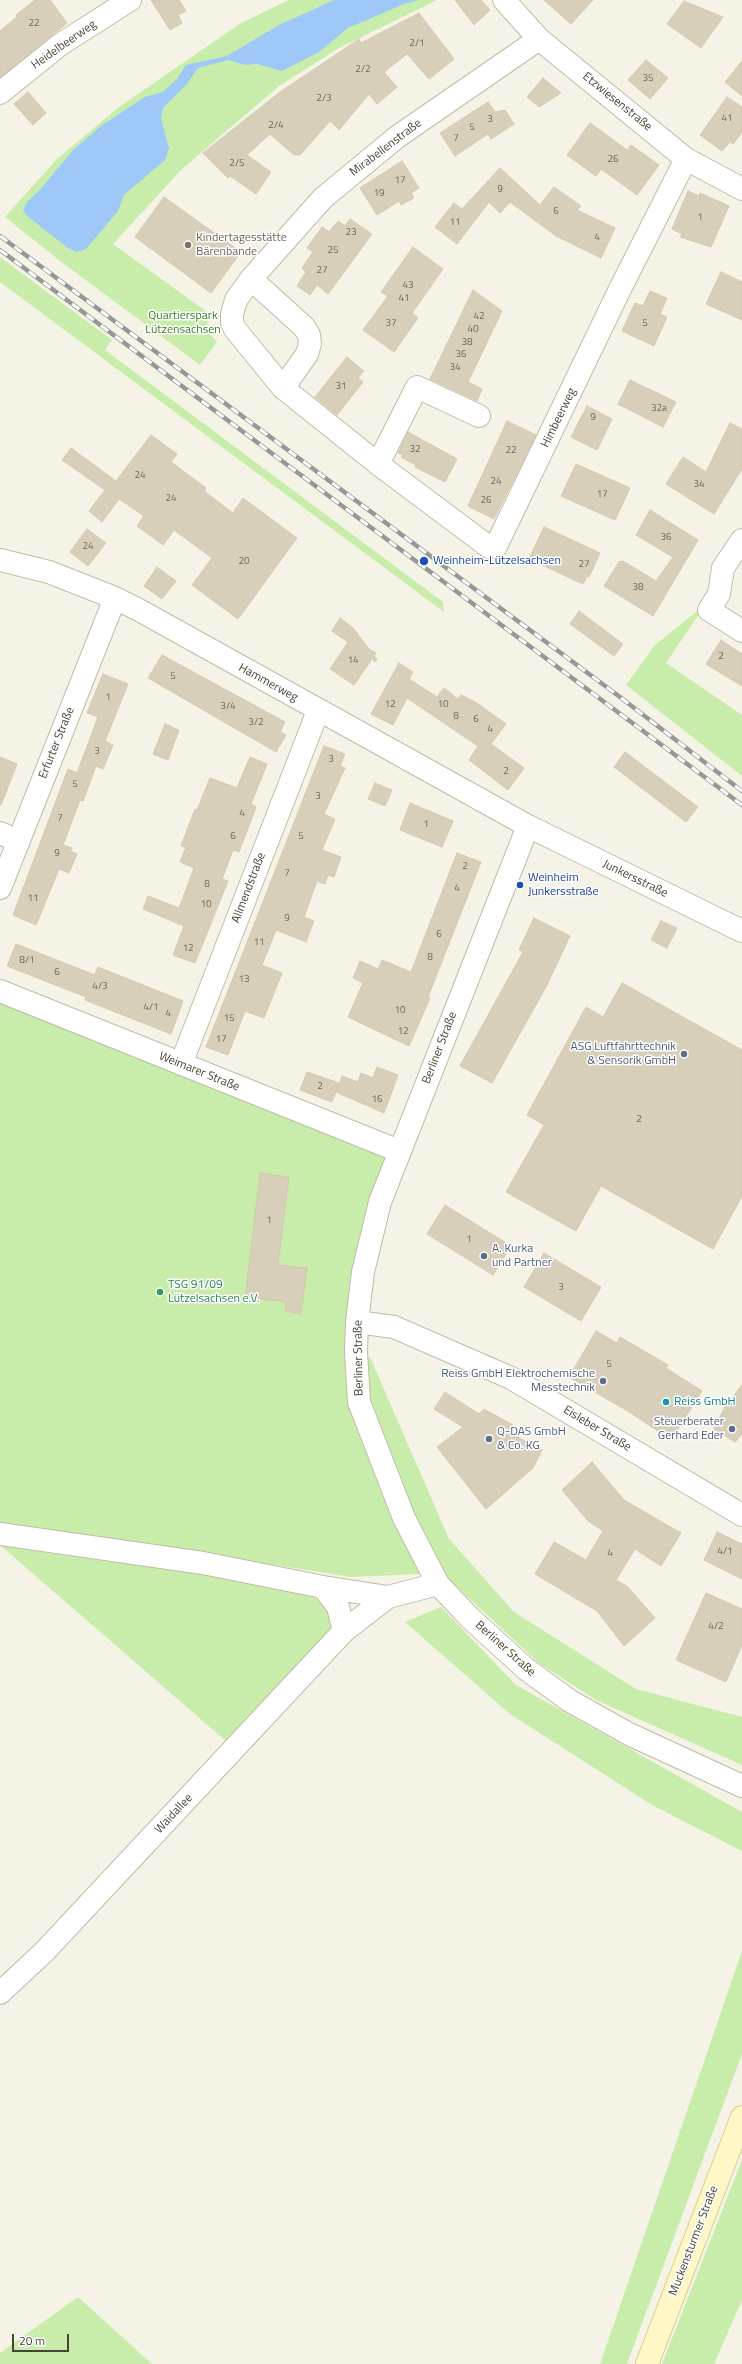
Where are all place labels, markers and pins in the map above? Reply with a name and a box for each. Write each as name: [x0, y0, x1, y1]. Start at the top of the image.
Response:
place label: Kindertagesstätte Bärenbande: [196, 231, 287, 259]
marker: Kindertagesstätte Bärenbande: [183, 240, 193, 250]
place label: Weinheim-Lützelsachsen: [433, 554, 561, 568]
marker: Weinheim-Lützelsachsen: [418, 555, 430, 567]
place label: Weinheim Junkersstraße: [528, 871, 599, 899]
marker: Weinheim Junkersstraße: [515, 880, 525, 890]
place label: ASG Luftfahrttechnik & Sensorik GmbH: [571, 1040, 676, 1068]
marker: ASG Luftfahrttechnik & Sensorik GmbH: [679, 1049, 689, 1059]
place label: A. Kurka und Partner: [492, 1242, 552, 1270]
marker: A. Kurka und Partner: [479, 1251, 489, 1261]
place label: TSG 91/09 Lützelsachsen e.V.: [168, 1278, 259, 1306]
marker: TSG 91/09 Lützelsachsen e.V.: [155, 1287, 165, 1297]
place label: Reiss GmbH Elektrochemische Messtechnik: [441, 1367, 595, 1395]
marker: Reiss GmbH Elektrochemische Messtechnik: [598, 1376, 608, 1386]
place label: Reiss GmbH: [674, 1395, 736, 1409]
marker: Reiss GmbH: [661, 1397, 671, 1407]
place label: Steuerberater Gerhard Eder: [654, 1415, 724, 1443]
marker: Steuerberater Gerhard Eder: [727, 1424, 737, 1434]
place label: Q-DAS GmbH & Co. KG: [497, 1425, 566, 1453]
marker: Q-DAS GmbH & Co. KG: [484, 1434, 494, 1444]

